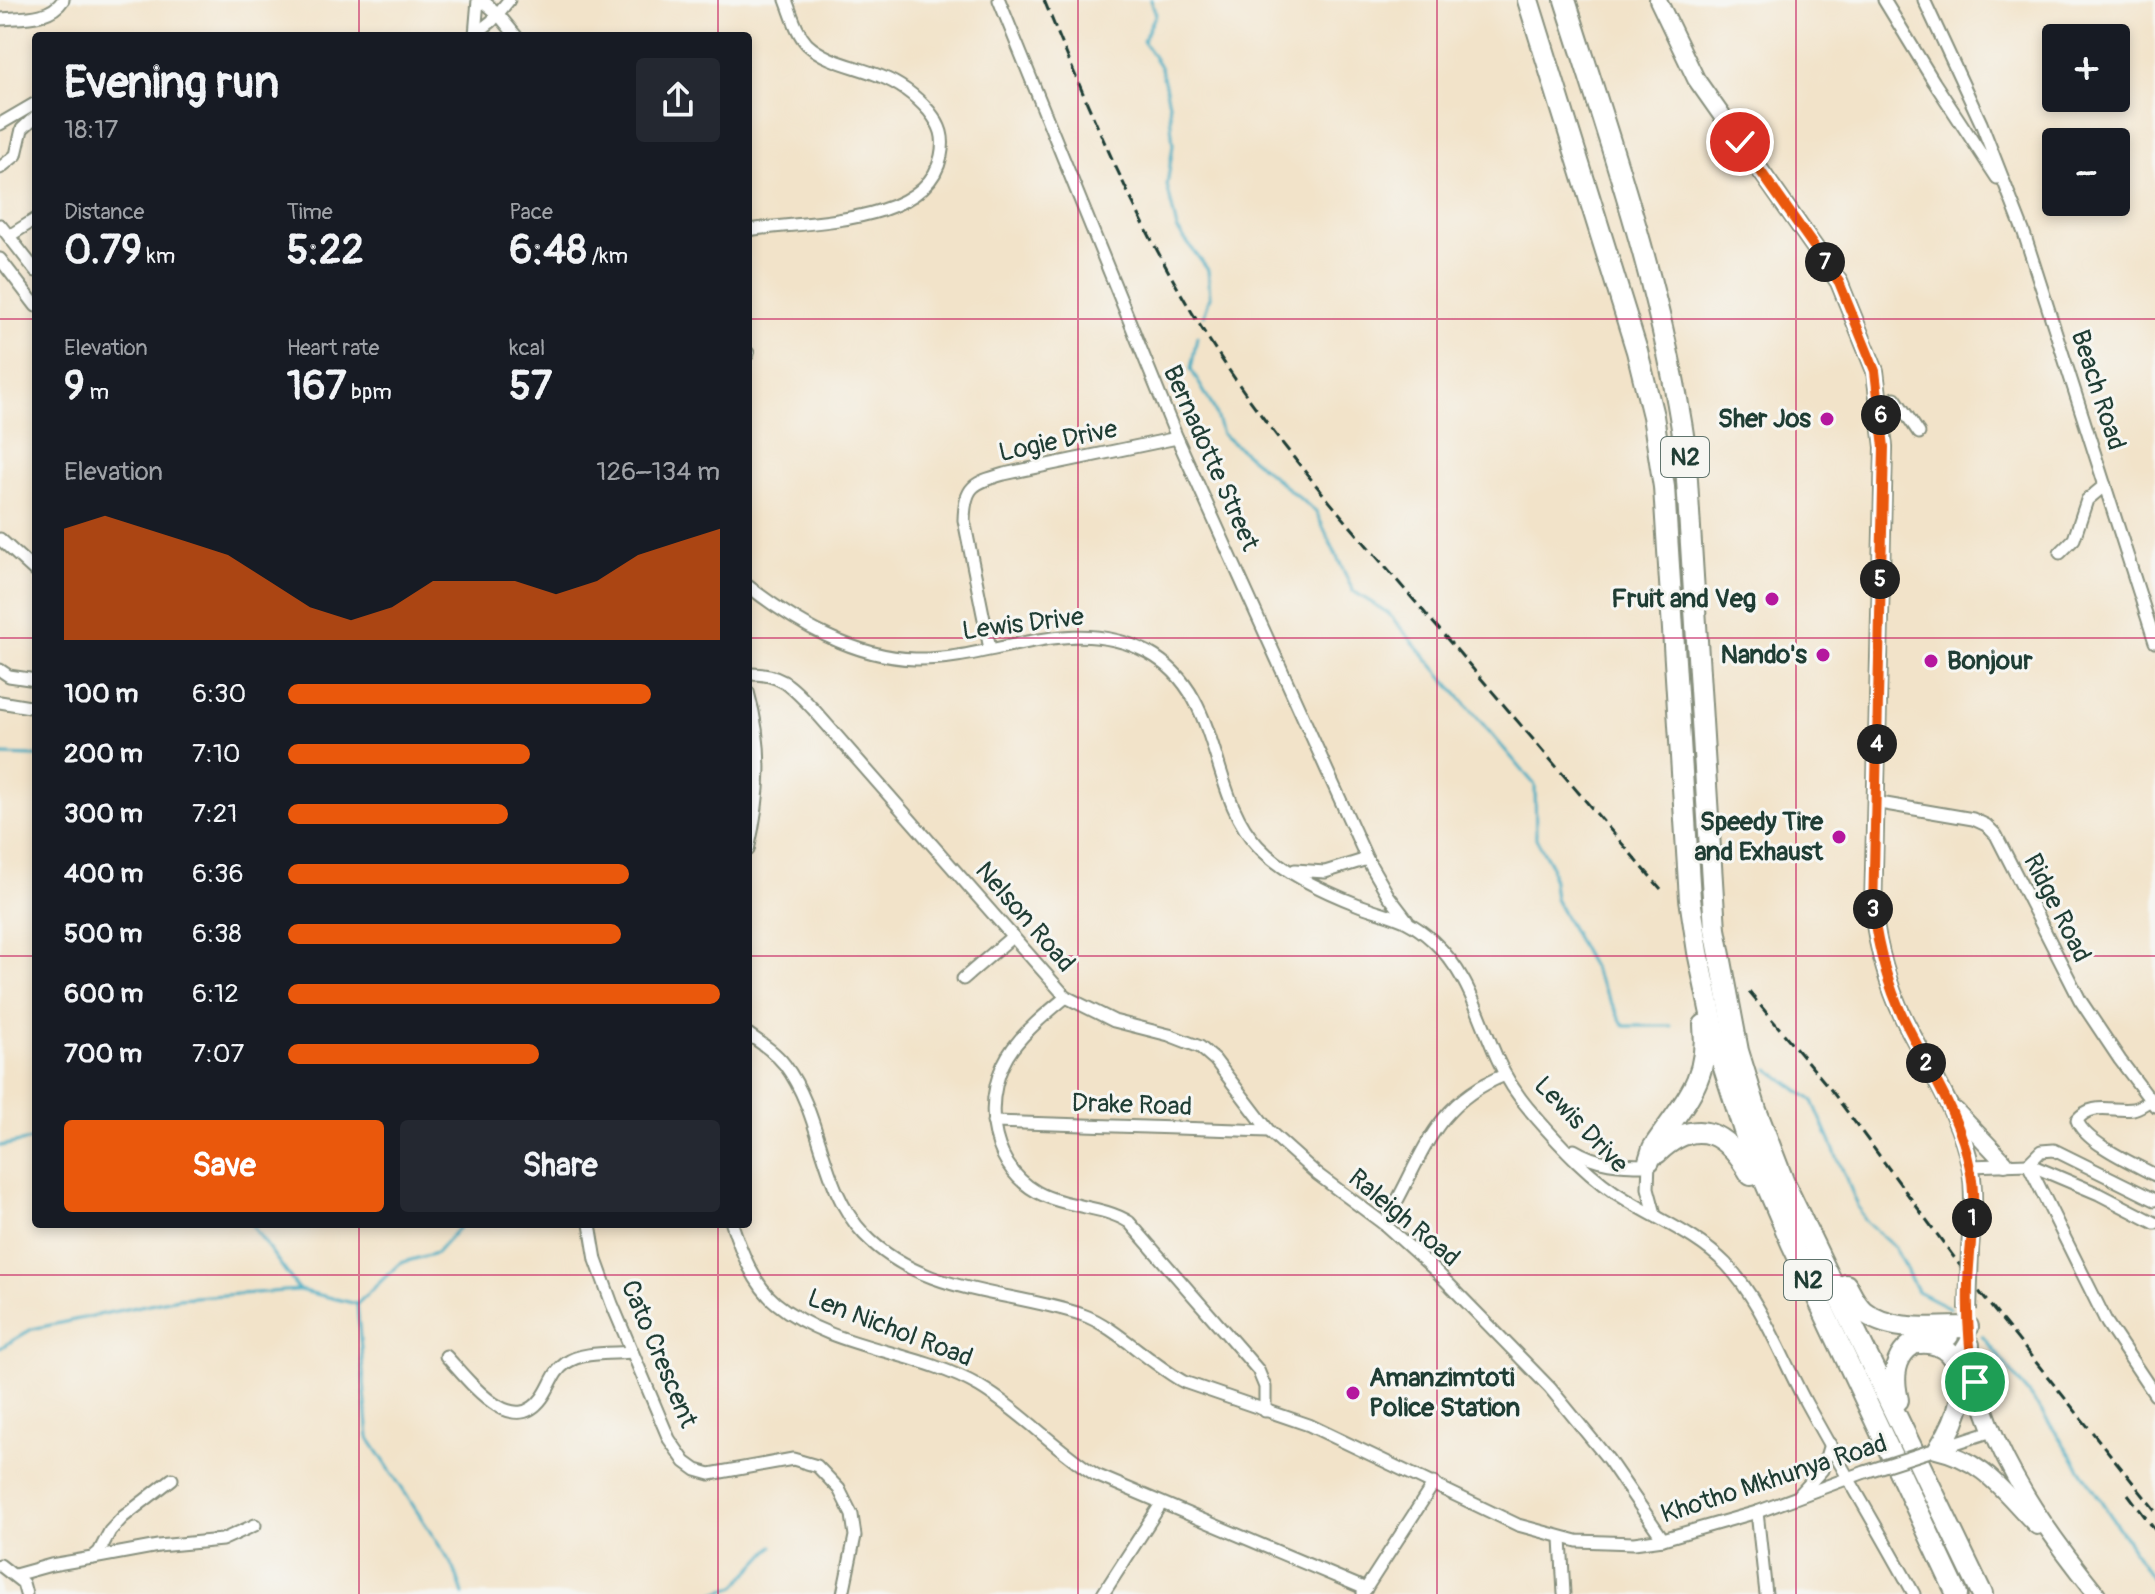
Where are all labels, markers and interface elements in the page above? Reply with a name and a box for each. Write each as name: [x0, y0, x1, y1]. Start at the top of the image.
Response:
map controls: [2042, 24, 2130, 216]
button: +: [2042, 24, 2130, 112]
text: Evening run: [64, 56, 279, 111]
button: share: [636, 58, 720, 142]
pin: [1706, 108, 1774, 176]
text: 18:17: [64, 114, 118, 146]
icon: check: [1718, 120, 1762, 164]
button: −: [2042, 128, 2130, 216]
text: Distance: [64, 198, 144, 226]
text: Time: [287, 198, 333, 226]
text: Pace: [509, 198, 553, 226]
text: 0.79: [64, 226, 142, 275]
text: 5:22: [287, 226, 364, 275]
text: 6:48: [509, 226, 587, 275]
text: km: [142, 242, 175, 270]
text: /km: [587, 242, 628, 270]
pin: 7: [1805, 242, 1845, 282]
text: 7: [1819, 248, 1831, 276]
street label: Beach Road: [2064, 326, 2132, 454]
text: Elevation: [64, 334, 148, 362]
text: Heart rate: [287, 334, 379, 362]
text: kcal: [509, 334, 545, 362]
street label: Bernadotte Street: [1156, 360, 1266, 556]
text: 9: [64, 362, 85, 411]
text: 167: [287, 362, 346, 411]
text: 57: [509, 362, 552, 411]
text: m: [85, 378, 109, 406]
text: bpm: [346, 378, 392, 406]
pin: 6: [1861, 395, 1901, 435]
text: 6: [1875, 401, 1887, 429]
place label: Sher Jos: [1718, 403, 1811, 435]
marker: Sher Jos: [1818, 410, 1836, 428]
street label: Logie Drive: [996, 413, 1120, 469]
road number: N2: [1661, 437, 1709, 477]
text: Elevation: [64, 456, 163, 488]
text: 126–134 m: [596, 456, 720, 488]
pin: 5: [1860, 559, 1900, 599]
text: 5: [1874, 565, 1886, 593]
place label: Fruit and Veg: [1611, 583, 1756, 615]
marker: Fruit and Veg: [1763, 590, 1781, 608]
street label: Lewis Drive: [960, 601, 1086, 647]
place label: Nando's: [1720, 639, 1807, 671]
place label: Bonjour: [1947, 645, 2033, 677]
marker: Nando's: [1814, 646, 1832, 664]
marker: Bonjour: [1922, 652, 1940, 670]
text: 100 m: [64, 678, 138, 710]
text: 6:30: [192, 678, 246, 710]
pin: 4: [1857, 724, 1897, 764]
text: 4: [1871, 730, 1883, 758]
text: 200 m: [64, 738, 143, 770]
text: 7:10: [192, 738, 241, 770]
text: 300 m: [64, 798, 143, 830]
text: 7:21: [192, 798, 237, 830]
place label: Speedy Tire and Exhaust: [1694, 806, 1824, 868]
marker: Speedy Tire and Exhaust: [1830, 828, 1848, 846]
street label: Ridge Road: [2016, 848, 2098, 968]
street label: Nelson Road: [968, 855, 1082, 979]
text: 400 m: [64, 858, 143, 890]
text: 6:36: [192, 858, 244, 890]
pin: 3: [1853, 889, 1893, 929]
text: 3: [1867, 895, 1879, 923]
text: 500 m: [64, 918, 142, 950]
text: 6:38: [192, 918, 242, 950]
text: 600 m: [64, 978, 143, 1010]
text: 6:12: [192, 978, 239, 1010]
text: 700 m: [64, 1038, 142, 1070]
text: 7:07: [192, 1038, 244, 1070]
pin: 2: [1906, 1043, 1946, 1083]
text: 2: [1920, 1049, 1932, 1077]
street label: Lewis Drive: [1527, 1070, 1635, 1180]
street label: Drake Road: [1071, 1087, 1193, 1123]
button: Save: [64, 1120, 384, 1212]
button: Share: [400, 1120, 720, 1212]
street label: Raleigh Road: [1342, 1162, 1466, 1274]
pin: 1: [1952, 1198, 1992, 1238]
text: 1: [1968, 1204, 1976, 1232]
road number: N2: [1784, 1260, 1832, 1300]
street label: Cato Crescent: [614, 1275, 705, 1433]
street label: Len Nichol Road: [803, 1282, 977, 1374]
pin: [1941, 1348, 2009, 1416]
icon: arrive: [1953, 1360, 1997, 1404]
place label: Amanzimtoti Police Station: [1369, 1362, 1521, 1424]
marker: Amanzimtoti Police Station: [1344, 1384, 1362, 1402]
street label: Khotho Mkhunya Road: [1657, 1427, 1891, 1531]

